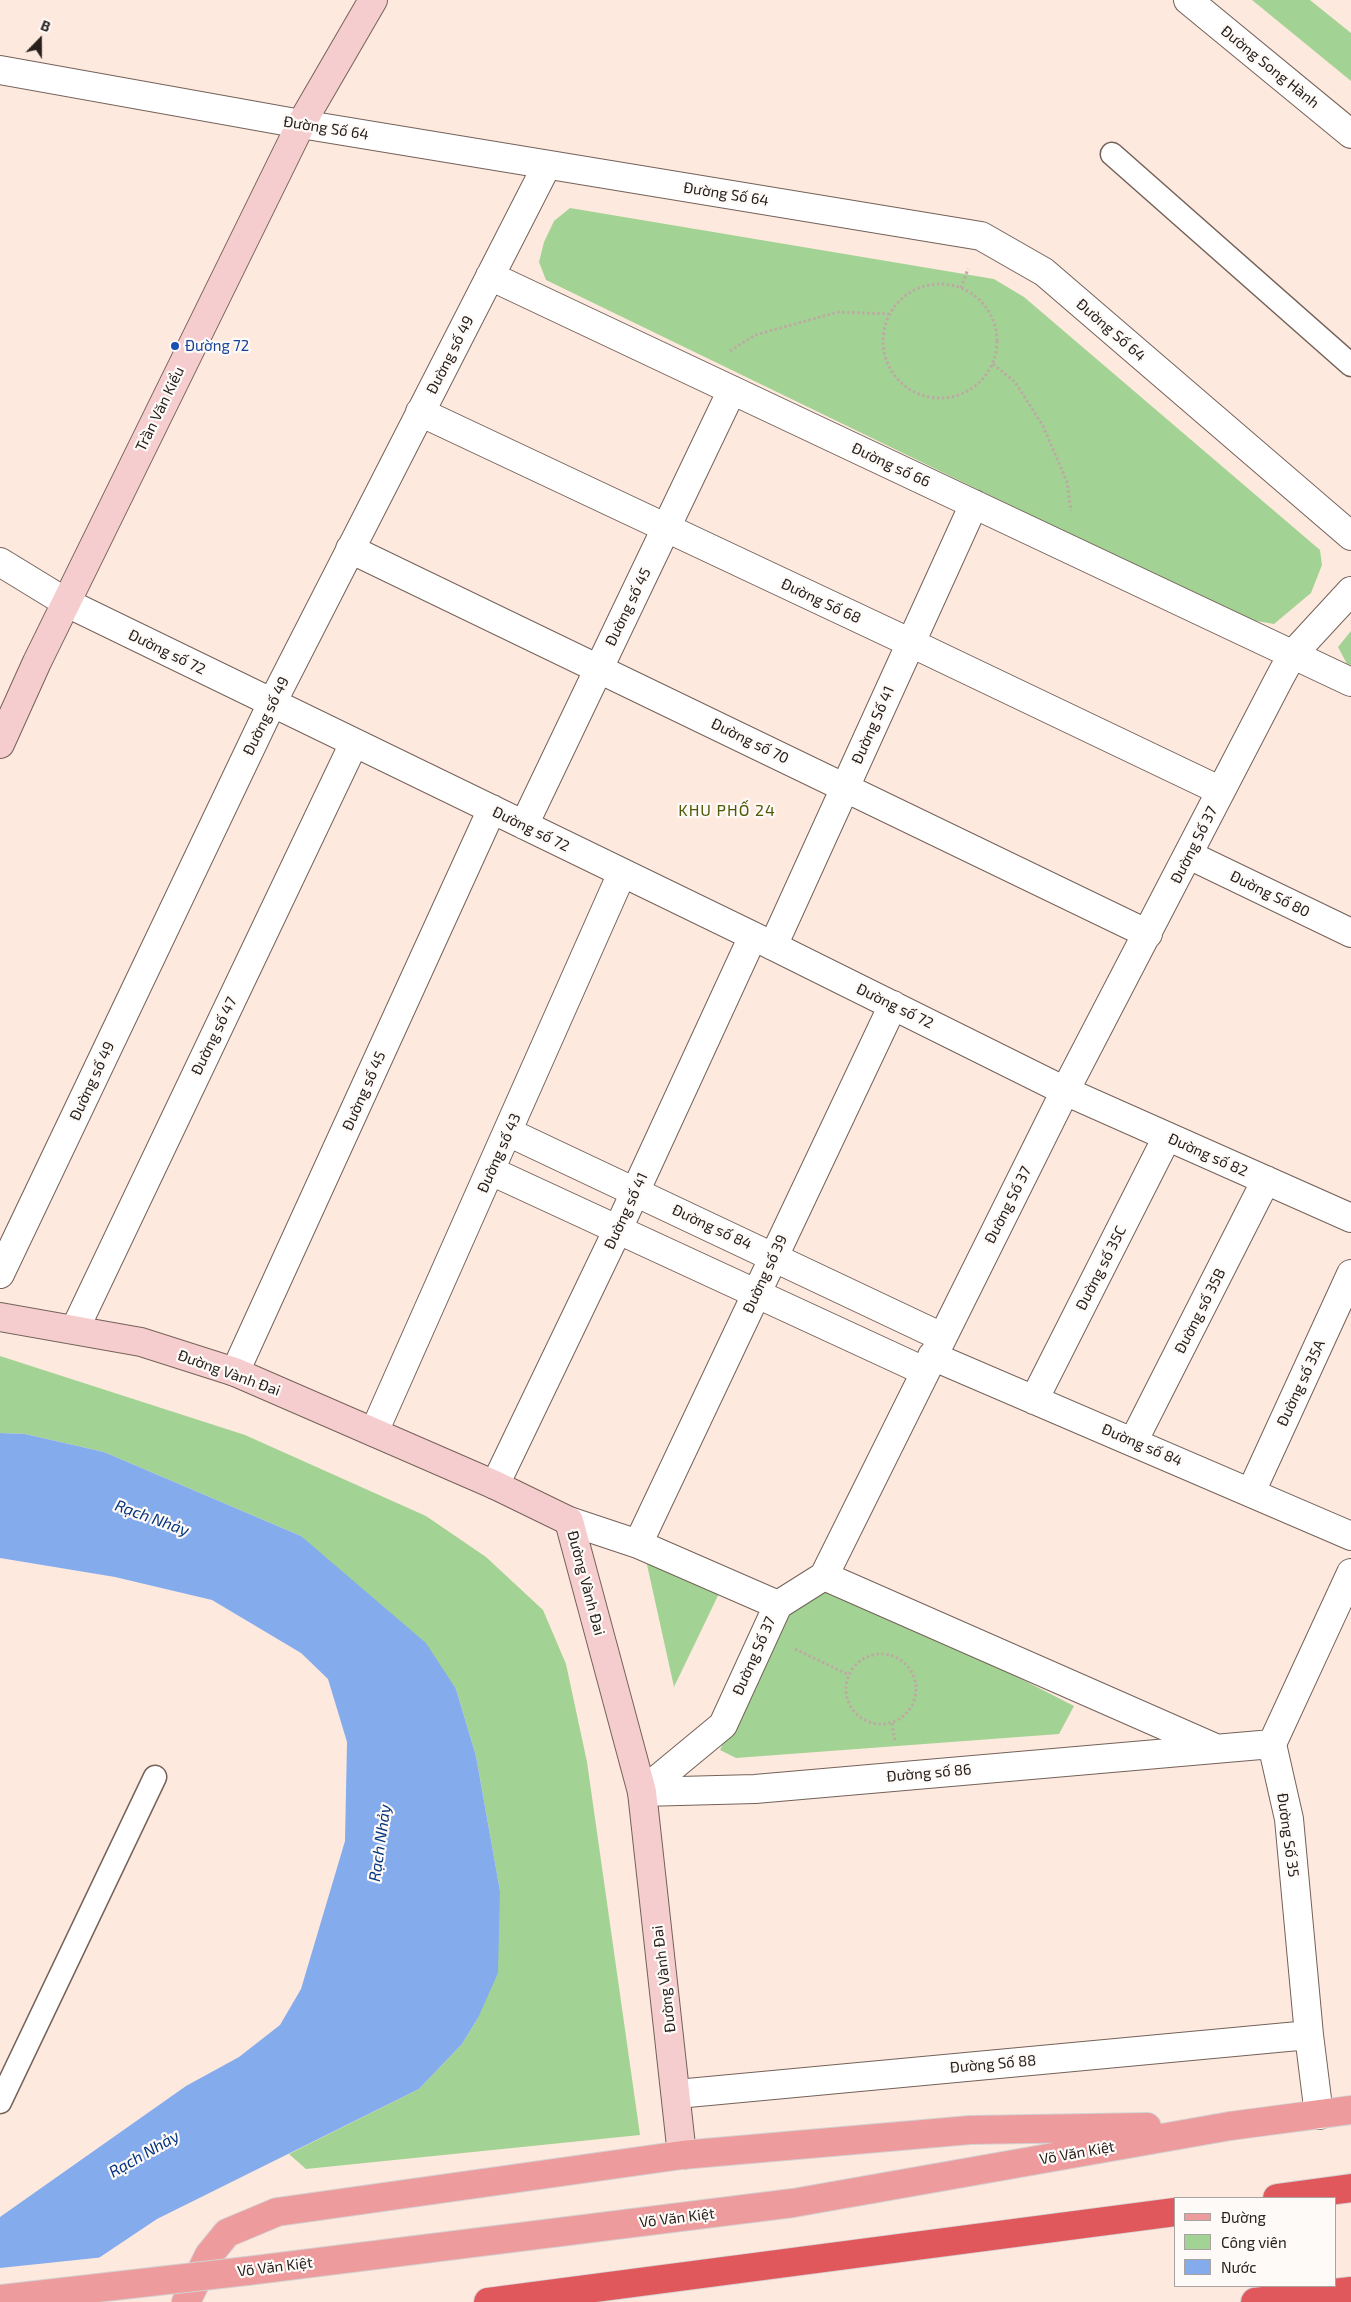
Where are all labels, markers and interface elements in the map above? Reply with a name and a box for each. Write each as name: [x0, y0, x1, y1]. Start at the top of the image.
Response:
north arrow: [15, 15, 65, 65]
text: B: [38, 16, 53, 35]
street label: Đường Song Hành: [1217, 22, 1323, 112]
street label: Đường Số 64: [282, 112, 370, 144]
street label: Đường Số 64: [682, 178, 770, 210]
street label: Đường Số 64: [1073, 295, 1149, 365]
street label: Đường số 49: [423, 313, 477, 397]
place label: Đường 72: [185, 337, 249, 355]
marker: Đường 72: [169, 340, 181, 352]
street label: Trần Văn Kiểu: [132, 364, 188, 454]
street label: Đường số 66: [849, 439, 933, 491]
street label: Đường số 45: [601, 565, 655, 649]
street label: Đường Số 68: [778, 575, 864, 627]
street label: Đường số 72: [125, 626, 209, 678]
street label: Đường số 49: [239, 674, 293, 758]
street label: Đường Số 41: [848, 683, 898, 767]
street label: Đường số 70: [708, 714, 792, 768]
district label: KHU PHỐ 24: [677, 801, 777, 821]
street label: Đường số 72: [489, 803, 573, 855]
street label: Đường Số 37: [1167, 803, 1221, 887]
street label: Đường Số 80: [1227, 867, 1313, 921]
street label: Đường số 72: [853, 980, 937, 1032]
street label: Đường số 47: [187, 994, 241, 1078]
street label: Đường số 49: [66, 1038, 118, 1124]
street label: Đường số 45: [339, 1049, 389, 1133]
street label: Đường số 43: [473, 1110, 525, 1196]
street label: Đường số 82: [1165, 1129, 1251, 1181]
street label: Đường Số 37: [981, 1163, 1035, 1247]
street label: Đường số 41: [600, 1170, 652, 1252]
street label: Đường số 84: [669, 1201, 755, 1253]
street label: Đường số 35C: [1072, 1223, 1130, 1313]
street label: Đường số 39: [739, 1232, 791, 1316]
street label: Đường số 35B: [1171, 1265, 1229, 1357]
street label: Đường số 35A: [1273, 1337, 1329, 1429]
street label: Đường Vành Đai: [175, 1346, 283, 1400]
street label: Đường số 84: [1099, 1420, 1185, 1470]
water label: Rạch Nhảy: [112, 1496, 192, 1540]
street label: Đường Vành Đai: [563, 1529, 609, 1637]
street label: Đường Số 37: [729, 1614, 779, 1698]
street label: Đường số 86: [886, 1760, 972, 1786]
street label: Đường Số 35: [1273, 1792, 1303, 1878]
water label: Rạch Nhảy: [365, 1803, 395, 1883]
street label: Đường Vành Đai: [648, 1924, 680, 2034]
street label: Đường Số 88: [949, 2051, 1037, 2077]
water label: Rạch Nhảy: [106, 2126, 182, 2182]
street label: Võ Văn Kiệt: [1038, 2138, 1116, 2168]
legend: [1174, 2197, 1336, 2287]
street label: Võ Văn Kiệt: [638, 2204, 716, 2232]
text: Đường: [1221, 2208, 1266, 2226]
text: Công viên: [1221, 2233, 1287, 2251]
street label: Võ Văn Kiệt: [236, 2253, 314, 2281]
text: Nước: [1221, 2258, 1257, 2276]

